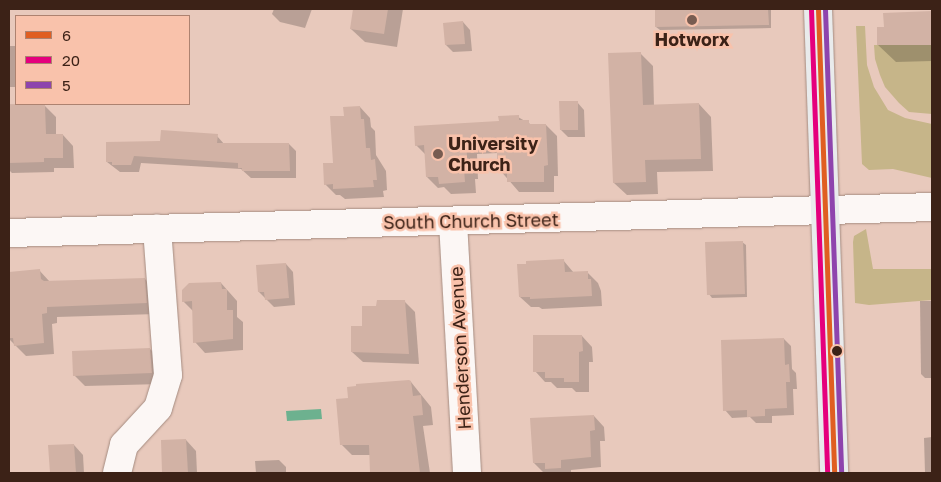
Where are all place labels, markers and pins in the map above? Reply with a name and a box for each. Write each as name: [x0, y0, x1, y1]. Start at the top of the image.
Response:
marker: Hotworx: [686, 14, 698, 26]
place label: Hotworx: [654, 28, 730, 50]
place label: University Church: [448, 133, 538, 176]
marker: University Church: [432, 148, 444, 160]
unlabelled marker: [832, 346, 842, 356]

